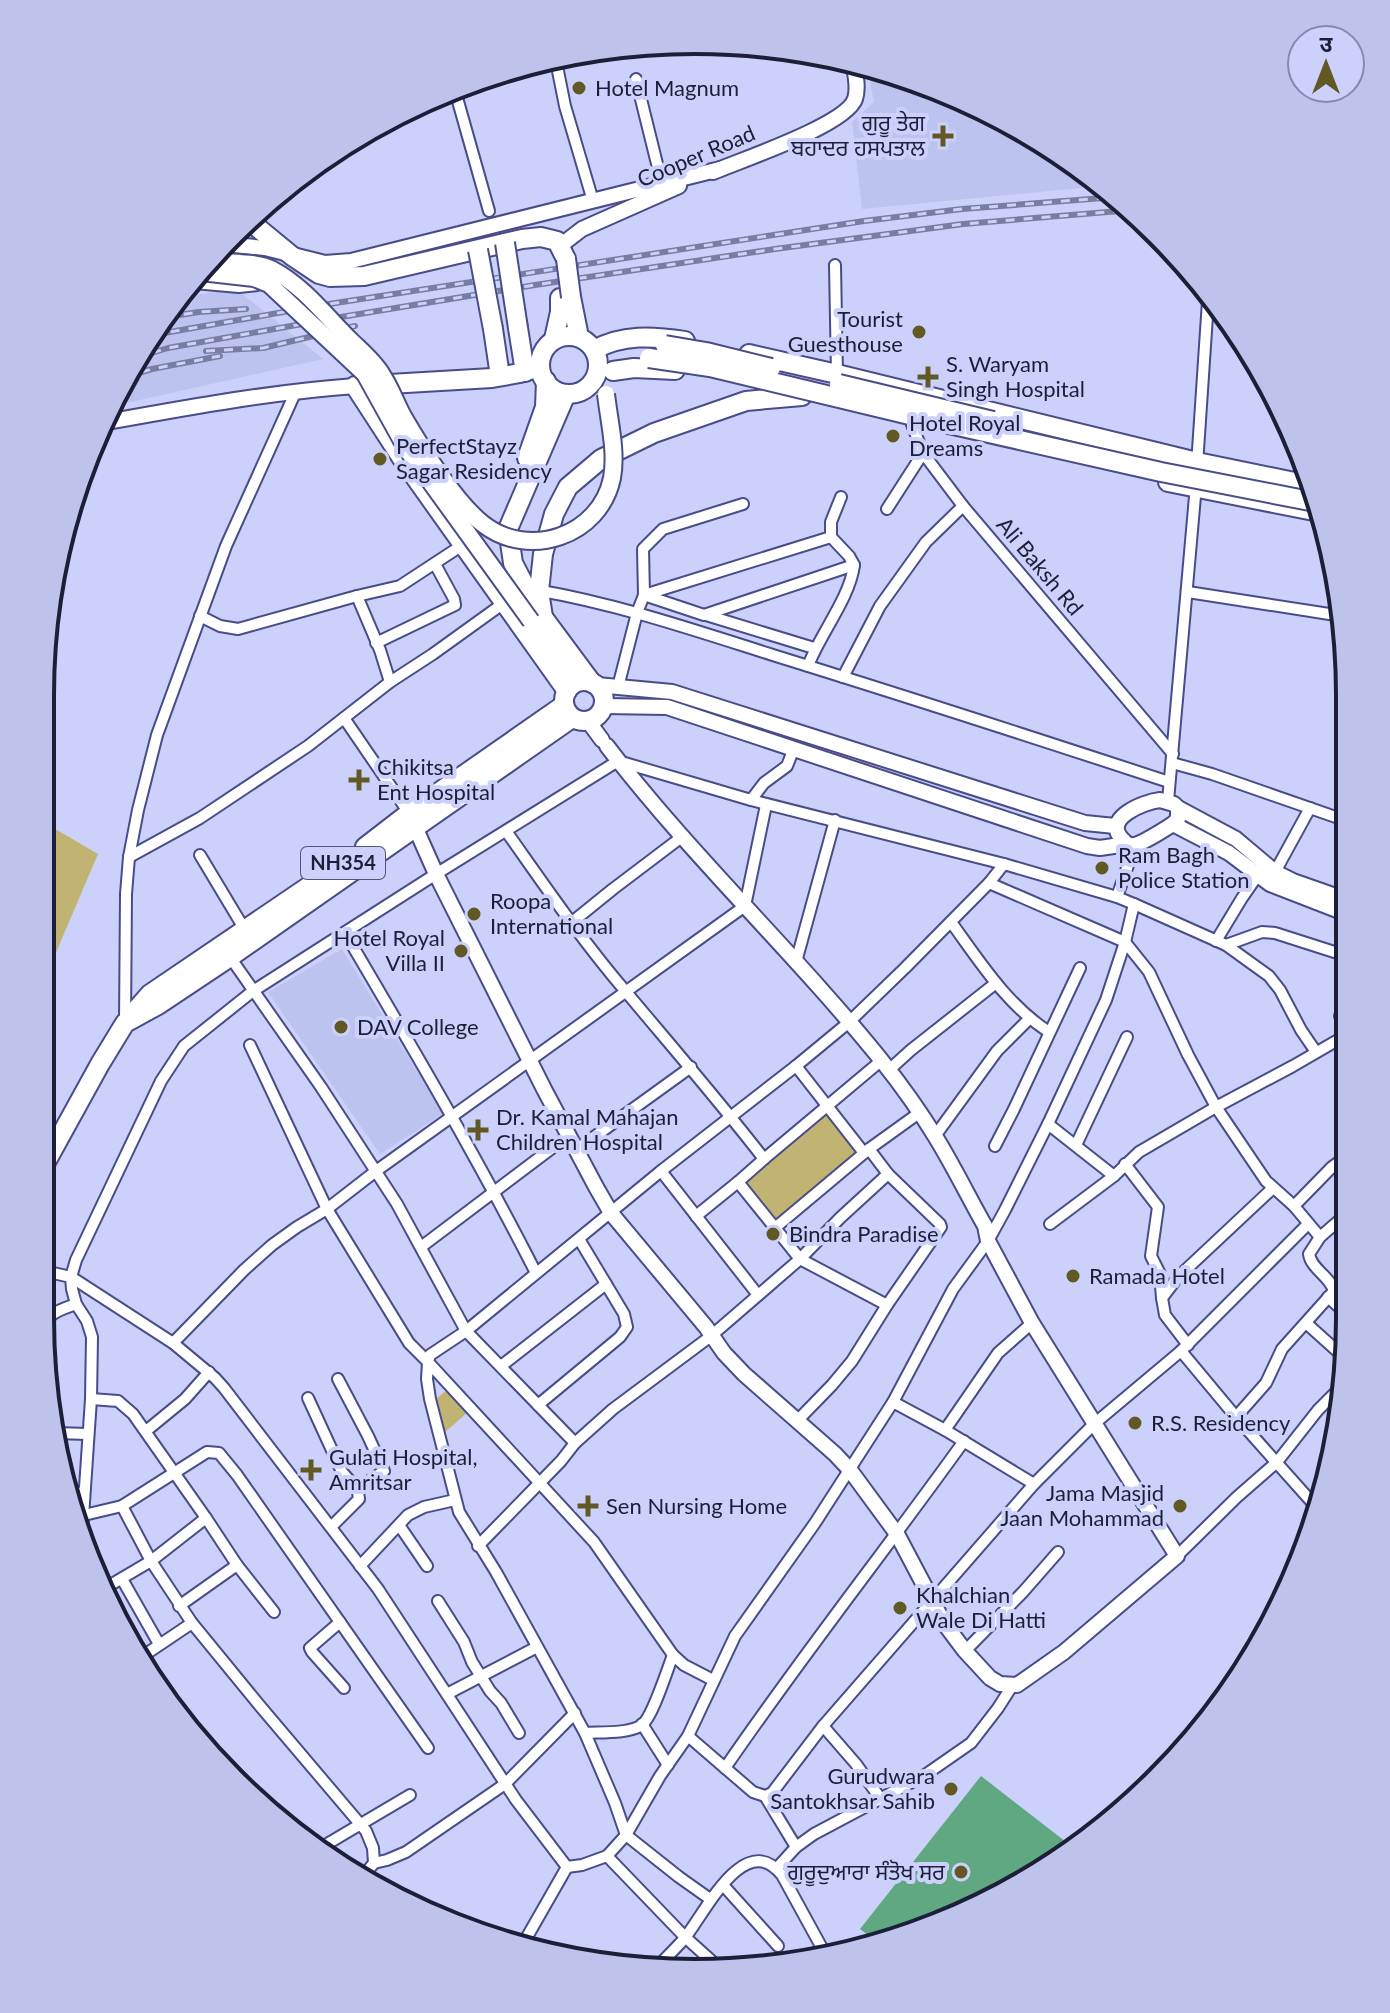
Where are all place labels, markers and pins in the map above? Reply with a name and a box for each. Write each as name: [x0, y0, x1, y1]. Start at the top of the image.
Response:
place label: Hotel Magnum: [595, 74, 739, 101]
marker: Hotel Magnum: [570, 79, 588, 97]
place label: ਗੁਰੂ ਤੇਗ ਬਹਾਦਰ ਹਸਪਤਾਲ: [790, 109, 925, 161]
marker: ਗੁਰੂ ਤੇਗ ਬਹਾਦਰ ਹਸਪਤਾਲ: [932, 125, 954, 147]
place label: Tourist Guesthouse: [788, 305, 903, 357]
marker: Tourist Guesthouse: [910, 323, 928, 341]
place label: S. Waryam Singh Hospital: [946, 350, 1085, 402]
marker: S. Waryam Singh Hospital: [917, 366, 939, 388]
place label: Hotel Royal Dreams: [909, 409, 1020, 461]
marker: Hotel Royal Dreams: [884, 427, 902, 445]
place label: PerfectStayz Sagar Residency: [396, 432, 552, 484]
marker: PerfectStayz Sagar Residency: [371, 450, 389, 468]
place label: Chikitsa Ent Hospital: [377, 753, 495, 805]
marker: Chikitsa Ent Hospital: [348, 769, 370, 791]
place label: Ram Bagh Police Station: [1118, 841, 1250, 893]
marker: Ram Bagh Police Station: [1093, 859, 1111, 877]
place label: Roopa International: [490, 887, 613, 939]
marker: Roopa International: [465, 905, 483, 923]
place label: Hotel Royal Villa II: [334, 924, 445, 976]
marker: Hotel Royal Villa II: [452, 942, 470, 960]
place label: DAV College: [357, 1013, 479, 1040]
marker: DAV College: [332, 1018, 350, 1036]
place label: Dr. Kamal Mahajan Children Hospital: [496, 1103, 679, 1155]
marker: Dr. Kamal Mahajan Children Hospital: [467, 1119, 489, 1141]
place label: Bindra Paradise: [789, 1220, 939, 1247]
marker: Bindra Paradise: [764, 1225, 782, 1243]
place label: Ramada Hotel: [1089, 1262, 1225, 1289]
marker: Ramada Hotel: [1064, 1267, 1082, 1285]
place label: R.S. Residency: [1151, 1409, 1291, 1436]
marker: R.S. Residency: [1126, 1414, 1144, 1432]
place label: Gulati Hospital, Amritsar: [329, 1443, 477, 1495]
marker: Gulati Hospital, Amritsar: [300, 1459, 322, 1481]
place label: Jama Masjid Jaan Mohammad: [1000, 1479, 1164, 1531]
place label: Sen Nursing Home: [606, 1492, 787, 1519]
marker: Sen Nursing Home: [577, 1495, 599, 1517]
marker: Jama Masjid Jaan Mohammad: [1171, 1497, 1189, 1515]
place label: Khalchian Wale Di Hatti: [916, 1581, 1046, 1633]
marker: Khalchian Wale Di Hatti: [891, 1599, 909, 1617]
place label: Gurudwara Santokhsar Sahib: [770, 1762, 935, 1814]
marker: Gurudwara Santokhsar Sahib: [942, 1780, 960, 1798]
place label: ਗੁਰੂਦੁਆਰਾ ਸੰਤੋਖ ਸਰ: [786, 1858, 945, 1887]
marker: ਗੁਰੂਦੁਆਰਾ ਸੰਤੋਖ ਸਰ: [952, 1863, 970, 1881]

